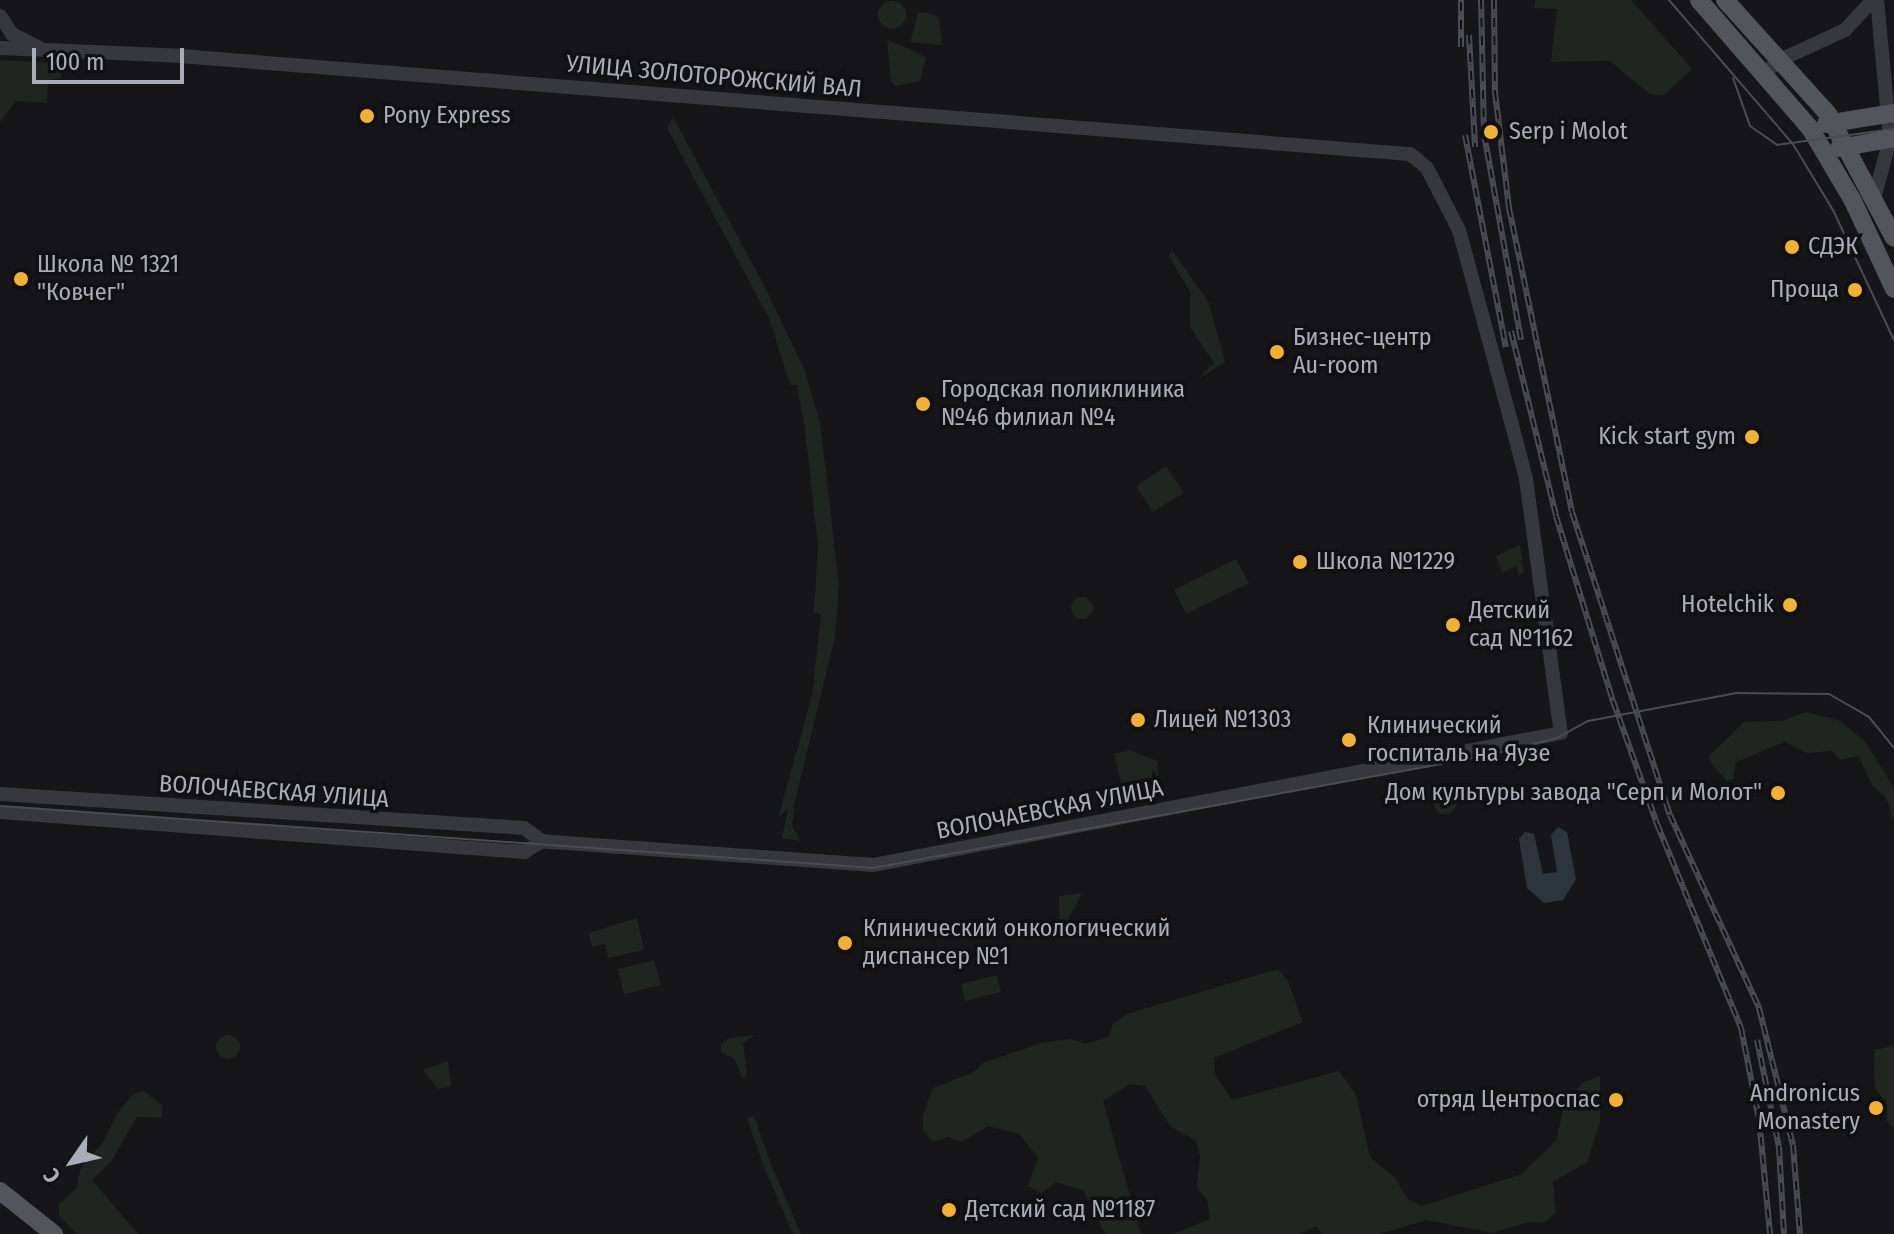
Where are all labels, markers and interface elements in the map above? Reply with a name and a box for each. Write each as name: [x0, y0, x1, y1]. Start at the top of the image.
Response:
scale bar: [36, 32, 188, 82]
text: 100 m: [46, 48, 104, 76]
street label: УЛИЦА ЗОЛОТОРОЖСКИЙ ВАЛ: [565, 50, 863, 104]
place label: Pony Express: [383, 102, 511, 130]
marker: Pony Express: [358, 107, 376, 125]
place label: Serp i Molot: [1509, 118, 1628, 146]
marker: Serp i Molot: [1480, 121, 1502, 143]
place label: СДЭК: [1808, 233, 1858, 261]
marker: СДЭК: [1783, 238, 1801, 256]
place label: Школа № 1321 "Ковчег": [37, 251, 179, 307]
marker: Школа № 1321 "Ковчег": [12, 270, 30, 288]
place label: Проща: [1770, 276, 1839, 304]
marker: Проща: [1846, 281, 1864, 299]
place label: Бизнес-центр Au-room: [1293, 324, 1432, 380]
marker: Бизнес-центр Au-room: [1268, 343, 1286, 361]
place label: Городская поликлиника №46 филиал №4: [941, 376, 1185, 432]
marker: Городская поликлиника №46 филиал №4: [912, 393, 934, 415]
place label: Kick start gym: [1598, 423, 1736, 451]
marker: Kick start gym: [1743, 428, 1761, 446]
place label: Школа №1229: [1316, 548, 1455, 576]
marker: Школа №1229: [1291, 553, 1309, 571]
place label: Hotelchik: [1681, 591, 1774, 619]
marker: Hotelchik: [1781, 596, 1799, 614]
place label: Детский сад №1162: [1469, 597, 1573, 653]
marker: Детский сад №1162: [1444, 616, 1462, 634]
place label: Лицей №1303: [1154, 706, 1291, 734]
marker: Лицей №1303: [1129, 711, 1147, 729]
place label: Клинический госпиталь на Яузе: [1367, 712, 1550, 768]
marker: Клинический госпиталь на Яузе: [1338, 729, 1360, 751]
street label: ВОЛОЧАЕВСКАЯ УЛИЦА: [158, 770, 390, 814]
street label: ВОЛОЧАЕВСКАЯ УЛИЦА: [934, 774, 1166, 846]
place label: Дом культуры завода "Серп и Молот": [1385, 779, 1762, 807]
marker: Дом культуры завода "Серп и Молот": [1769, 784, 1787, 802]
place label: Клинический онкологический диспансер №1: [863, 915, 1170, 971]
marker: Клинический онкологический диспансер №1: [834, 932, 856, 954]
place label: Andronicus Monastery: [1750, 1080, 1860, 1136]
place label: отряд Центроспас: [1417, 1086, 1600, 1114]
marker: отряд Центроспас: [1607, 1091, 1625, 1109]
marker: Andronicus Monastery: [1867, 1099, 1885, 1117]
north arrow: [32, 1122, 112, 1202]
text: С: [37, 1163, 66, 1188]
place label: Детский сад №1187: [965, 1196, 1155, 1224]
marker: Детский сад №1187: [940, 1201, 958, 1219]

